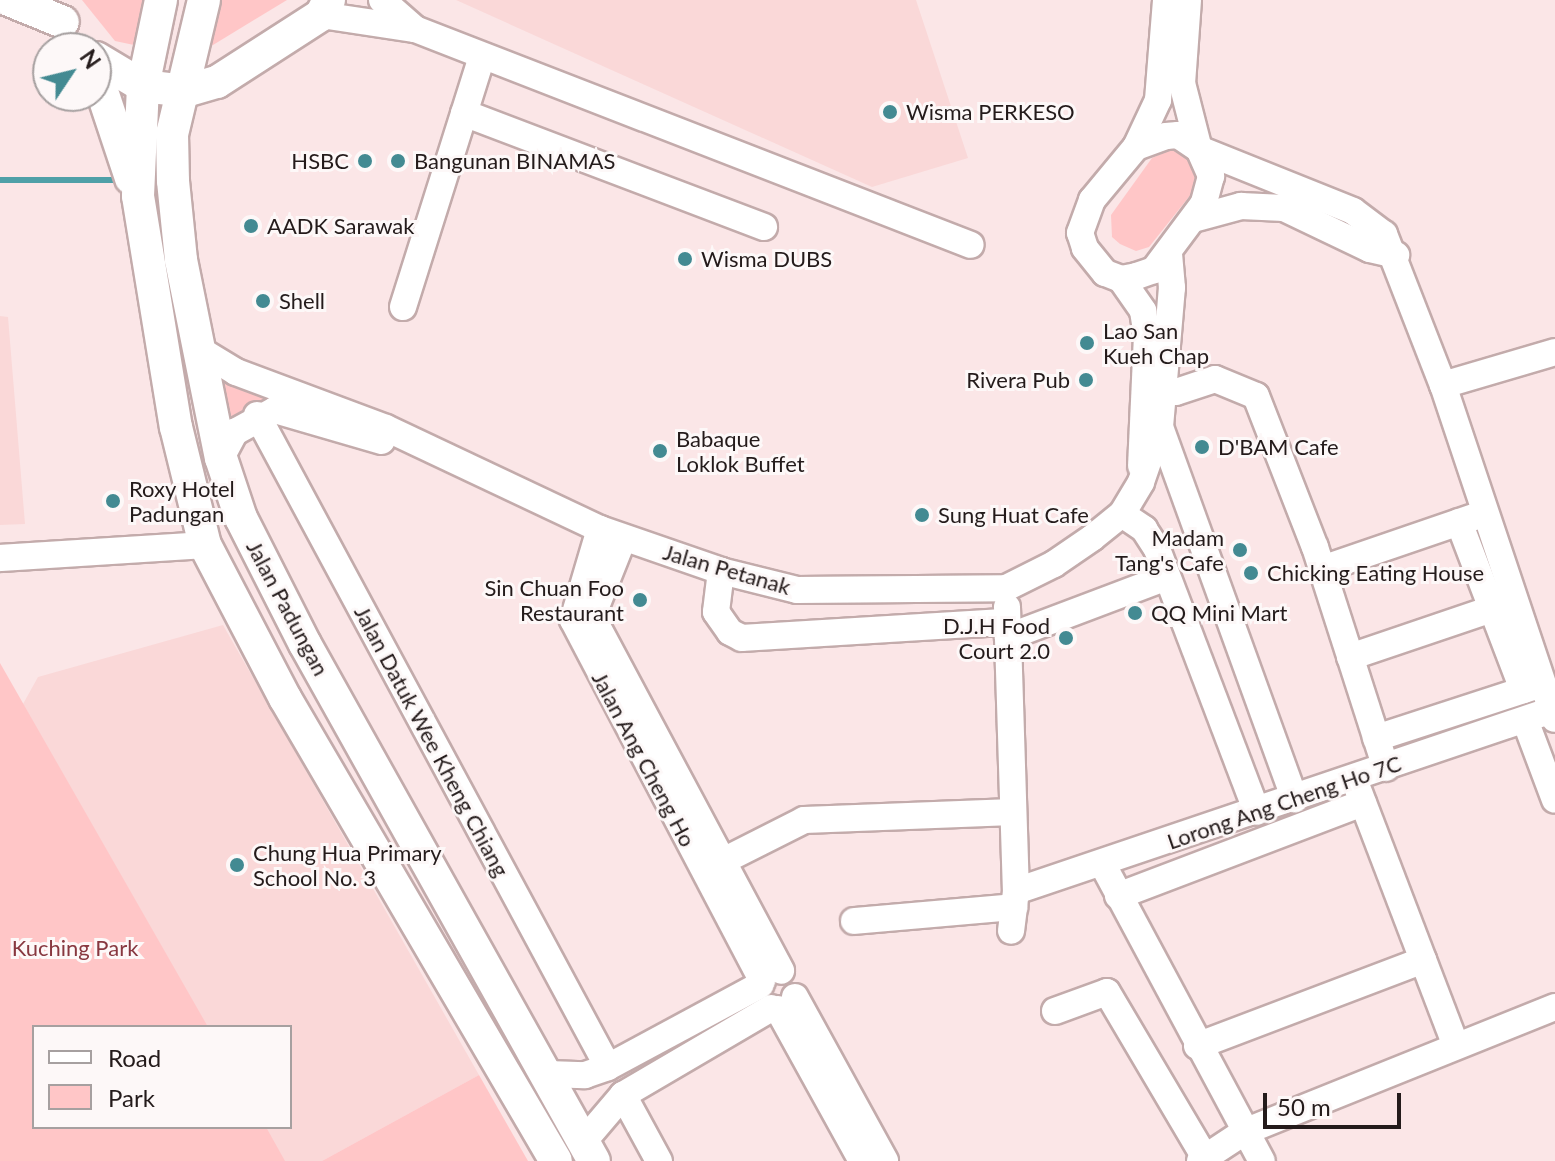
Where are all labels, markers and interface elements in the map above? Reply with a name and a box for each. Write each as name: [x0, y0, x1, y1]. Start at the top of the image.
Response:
north arrow: [32, 32, 112, 112]
text: N: [75, 44, 106, 74]
place label: Wisma PERKESO: [906, 99, 1075, 125]
marker: Wisma PERKESO: [881, 103, 899, 121]
place label: HSBC: [291, 148, 349, 174]
place label: Bangunan BINAMAS: [414, 148, 615, 174]
marker: HSBC: [356, 152, 374, 170]
marker: Bangunan BINAMAS: [389, 152, 407, 170]
place label: AADK Sarawak: [267, 213, 414, 239]
marker: AADK Sarawak: [242, 217, 260, 235]
place label: Wisma DUBS: [701, 246, 832, 272]
marker: Wisma DUBS: [676, 250, 694, 268]
place label: Shell: [279, 288, 325, 314]
marker: Shell: [254, 292, 272, 310]
place label: Lao San Kueh Chap: [1103, 317, 1209, 368]
marker: Lao San Kueh Chap: [1078, 334, 1096, 352]
place label: Rivera Pub: [966, 367, 1070, 393]
marker: Rivera Pub: [1077, 371, 1095, 389]
place label: Babaque Loklok Buffet: [676, 425, 805, 476]
place label: D'BAM Cafe: [1218, 434, 1339, 460]
marker: D'BAM Cafe: [1193, 438, 1211, 456]
marker: Babaque Loklok Buffet: [651, 442, 669, 460]
place label: Roxy Hotel Padungan: [129, 475, 235, 526]
marker: Roxy Hotel Padungan: [104, 492, 122, 510]
place label: Sung Huat Cafe: [938, 502, 1089, 528]
marker: Sung Huat Cafe: [913, 506, 931, 524]
place label: Madam Tang's Cafe: [1115, 524, 1224, 576]
street label: Jalan Padungan: [241, 536, 335, 680]
street label: Jalan Petanak: [660, 538, 794, 600]
marker: Madam Tang's Cafe: [1231, 541, 1249, 559]
place label: Chicking Eating House: [1267, 560, 1484, 586]
marker: Chicking Eating House: [1242, 564, 1260, 582]
place label: Sin Chuan Foo Restaurant: [484, 574, 624, 626]
marker: Sin Chuan Foo Restaurant: [631, 591, 649, 609]
place label: QQ Mini Mart: [1151, 600, 1288, 626]
street label: Jalan Datuk Wee Kheng Chiang: [349, 601, 515, 881]
marker: QQ Mini Mart: [1126, 604, 1144, 622]
place label: D.J.H Food Court 2.0: [943, 612, 1050, 664]
marker: D.J.H Food Court 2.0: [1057, 629, 1075, 647]
street label: Jalan Ang Cheng Ho: [587, 667, 701, 851]
street label: Lorong Ang Cheng Ho 7C: [1163, 749, 1405, 855]
place label: Chung Hua Primary School No. 3: [253, 839, 442, 890]
marker: Chung Hua Primary School No. 3: [228, 856, 246, 874]
park label: Kuching Park: [12, 935, 138, 961]
legend: [32, 1025, 292, 1129]
text: Road: [108, 1043, 161, 1072]
scale bar: [1267, 1077, 1405, 1127]
text: Park: [108, 1083, 155, 1112]
text: 50 m: [1277, 1092, 1331, 1121]

